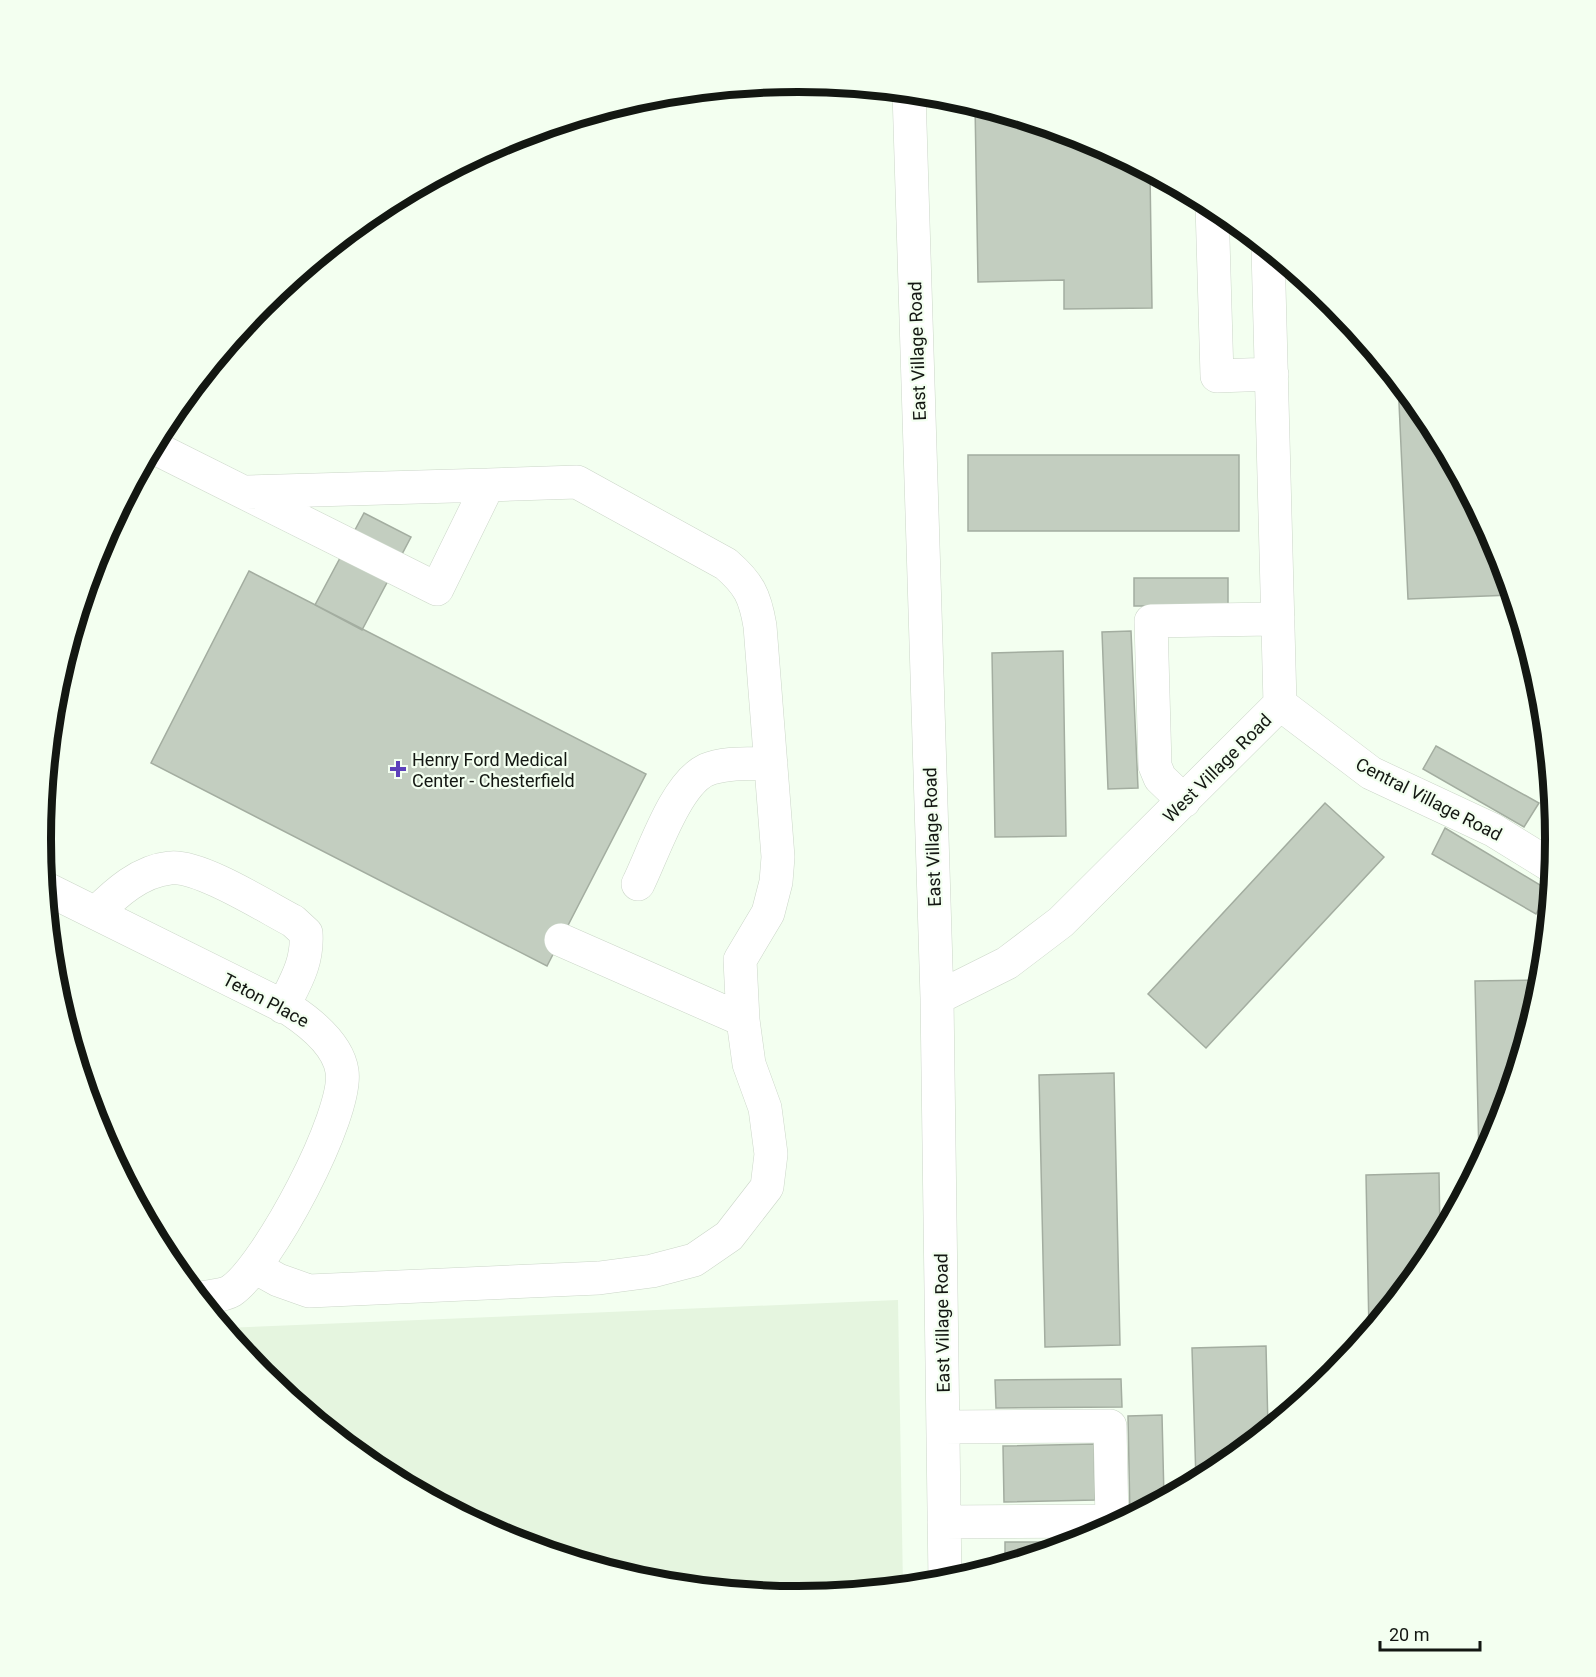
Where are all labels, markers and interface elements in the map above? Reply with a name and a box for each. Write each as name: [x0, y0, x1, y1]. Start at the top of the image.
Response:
street label: East Village Road: [904, 281, 930, 421]
street label: West Village Road: [1158, 709, 1276, 827]
place label: Henry Ford Medical Center - Chesterfield: [412, 749, 575, 791]
street label: Central Village Road: [1352, 753, 1506, 845]
marker: Henry Ford Medical Center - Chesterfield: [389, 760, 407, 778]
street label: East Village Road: [919, 767, 945, 907]
street label: Teton Place: [219, 969, 313, 1031]
street label: East Village Road: [930, 1253, 954, 1393]
scale bar: [1380, 1614, 1480, 1652]
text: 20 m: [1389, 1624, 1429, 1645]

